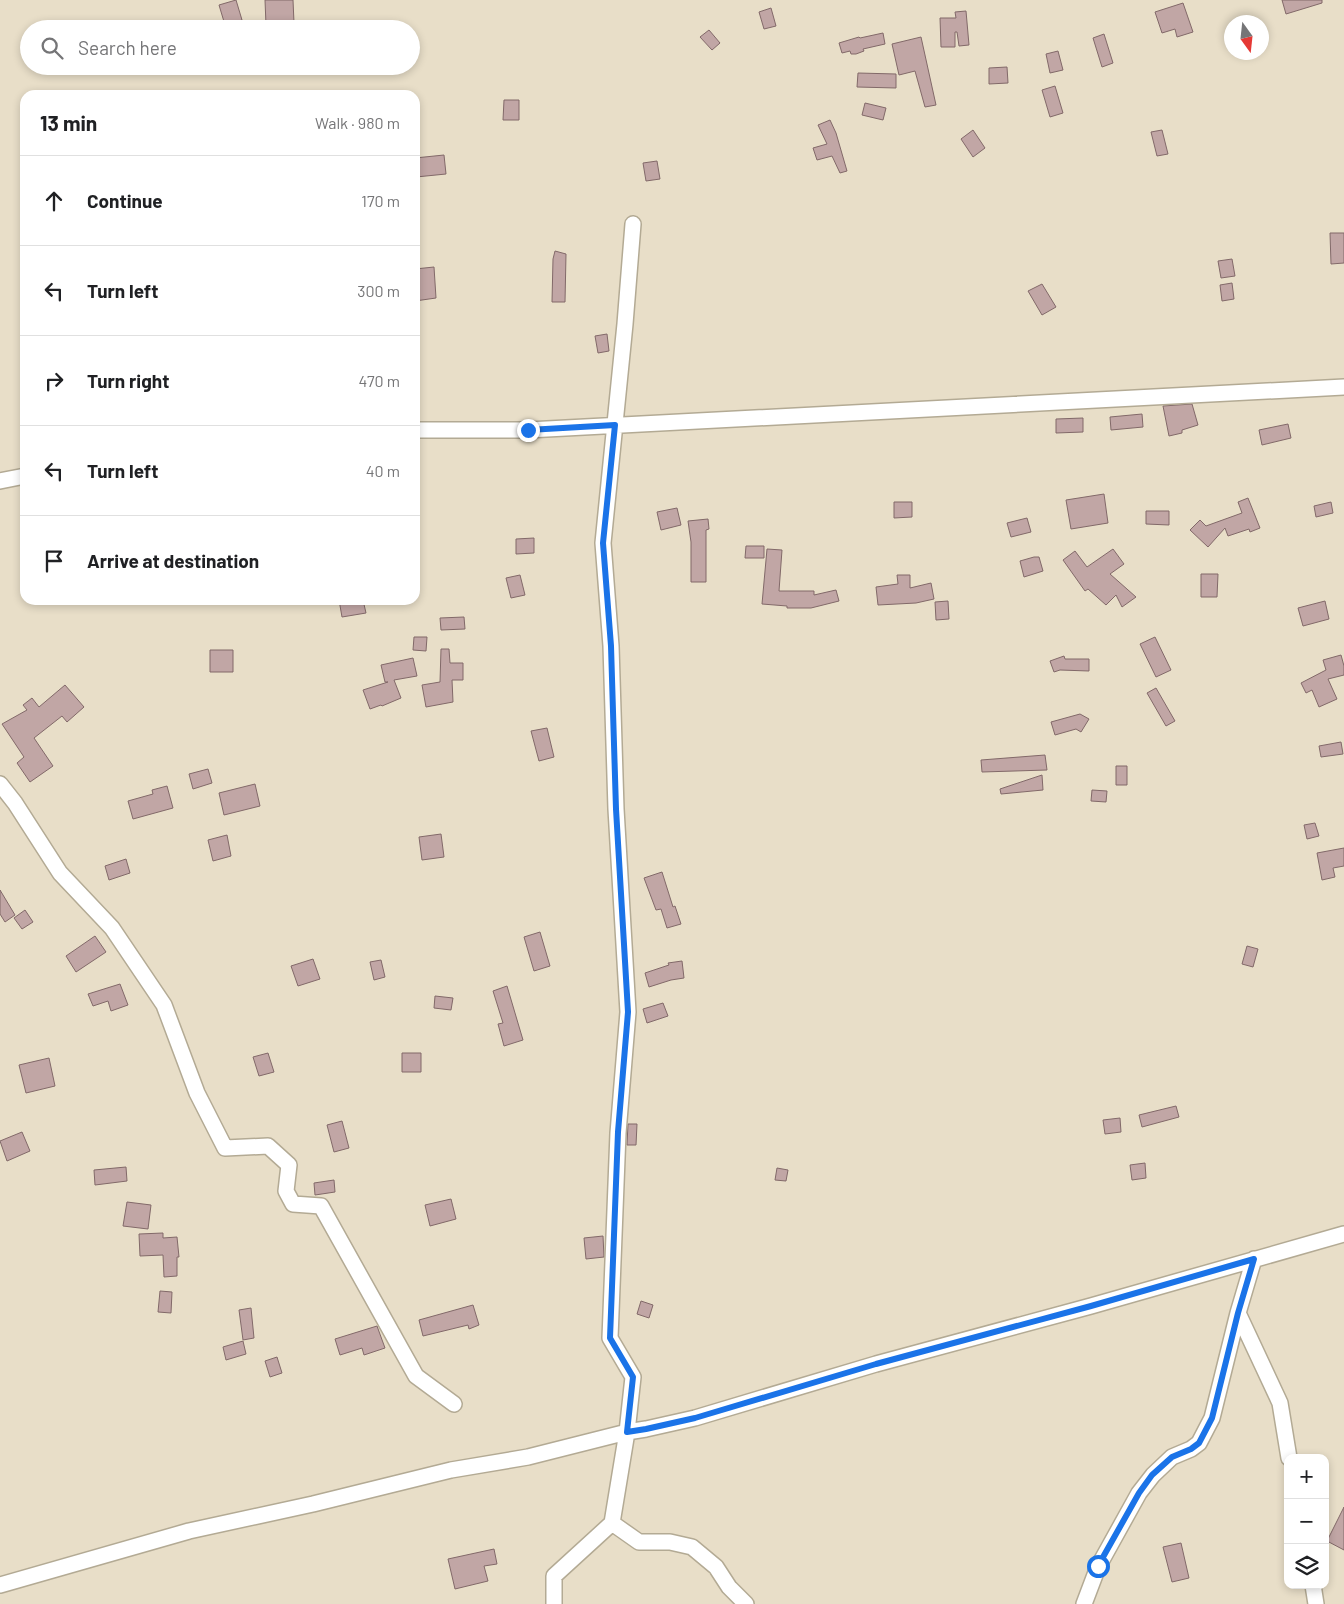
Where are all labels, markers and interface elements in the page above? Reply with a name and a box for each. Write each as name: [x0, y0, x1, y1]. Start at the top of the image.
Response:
north arrow: [1224, 15, 1269, 60]
search box: [20, 20, 420, 75]
icon: search: [38, 34, 66, 62]
text: Search here: [78, 36, 177, 59]
text: 13 min: [40, 110, 97, 135]
text: Walk · 980 m: [315, 113, 400, 132]
icon: ahead: [40, 187, 68, 215]
text: Continue: [87, 189, 163, 212]
text: 170 m: [361, 191, 400, 210]
icon: left: [40, 277, 68, 305]
text: Turn left: [87, 279, 158, 302]
text: 300 m: [357, 281, 400, 300]
icon: right: [40, 367, 68, 395]
text: Turn right: [87, 369, 169, 392]
text: 470 m: [359, 371, 400, 390]
route end: [517, 419, 540, 442]
icon: left: [40, 457, 68, 485]
text: Turn left: [87, 459, 158, 482]
text: 40 m: [366, 461, 400, 480]
icon: arrive: [40, 547, 68, 575]
text: Arrive at destination: [87, 549, 259, 572]
map controls: [1284, 1454, 1329, 1589]
button: +: [1284, 1454, 1329, 1499]
button: −: [1284, 1499, 1329, 1544]
button: layers: [1284, 1544, 1329, 1589]
route start: [1087, 1555, 1110, 1578]

